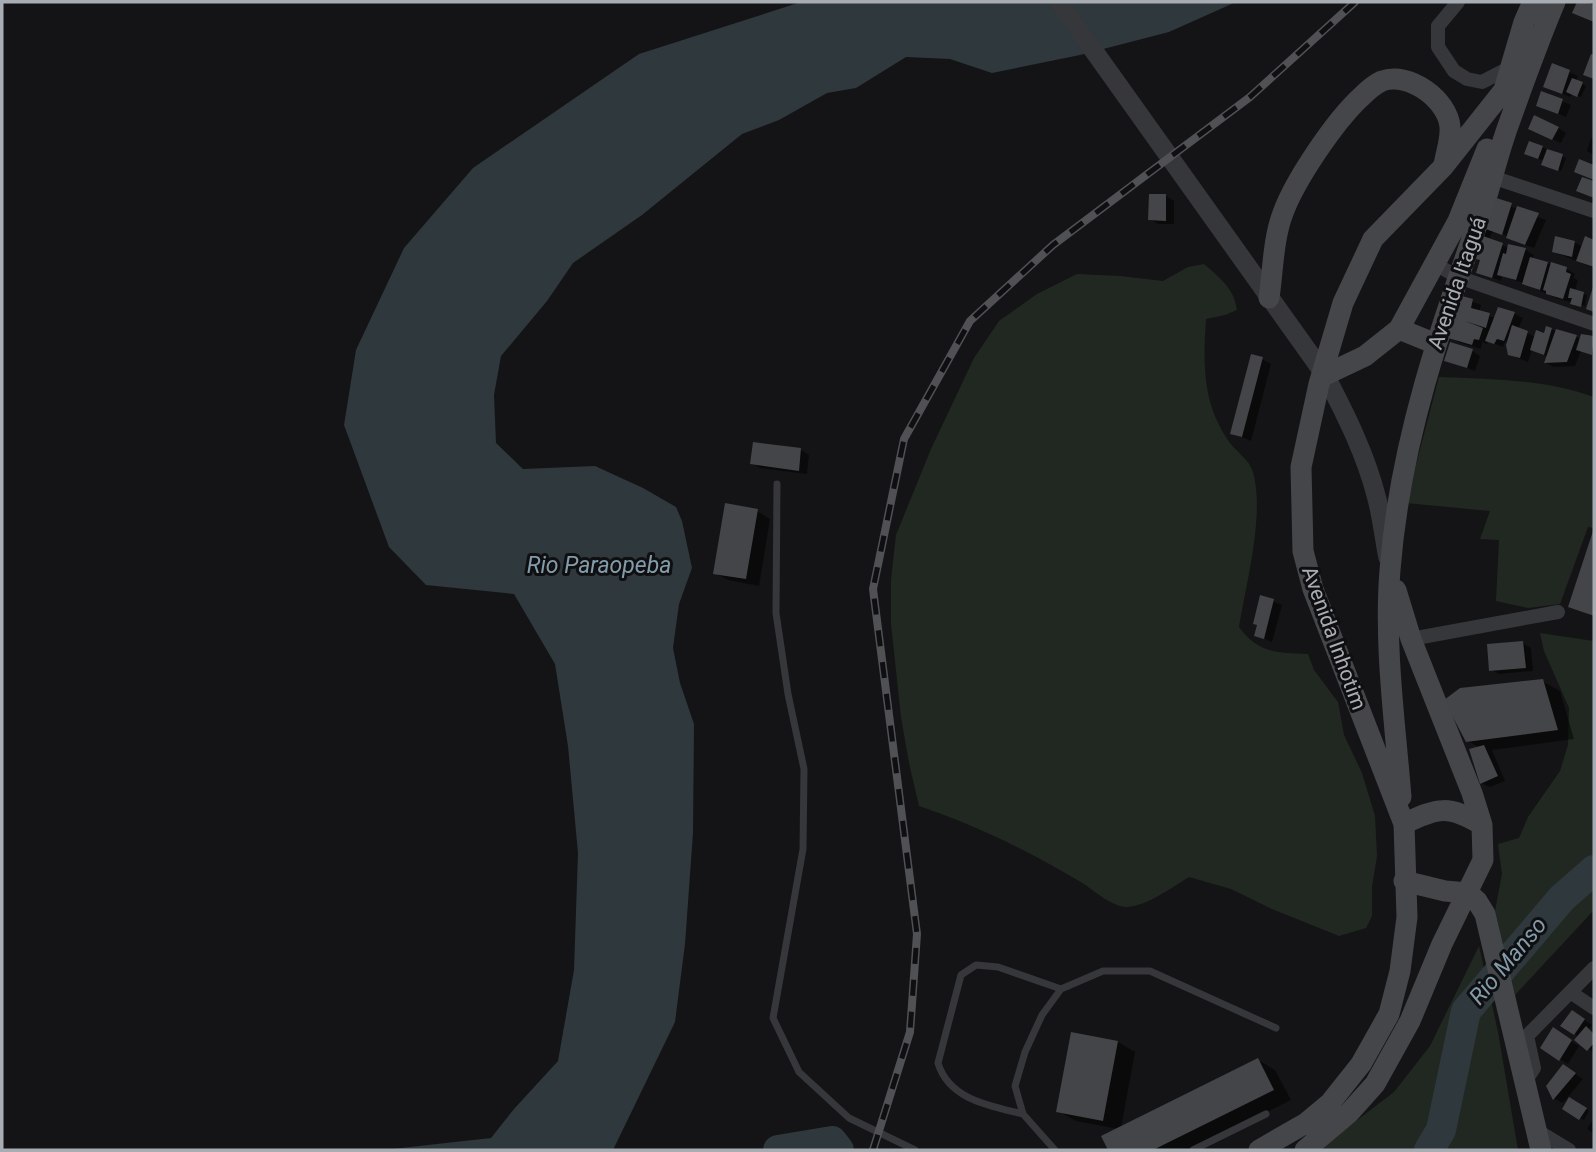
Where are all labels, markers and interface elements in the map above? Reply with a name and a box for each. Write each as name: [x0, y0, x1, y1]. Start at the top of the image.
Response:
street label: Avenida Itaguá: [1423, 214, 1491, 352]
water label: Rio Paraopeba: [527, 552, 671, 579]
street label: Avenida Inhotim: [1297, 563, 1371, 713]
water label: Rio Manso: [1464, 912, 1552, 1010]

